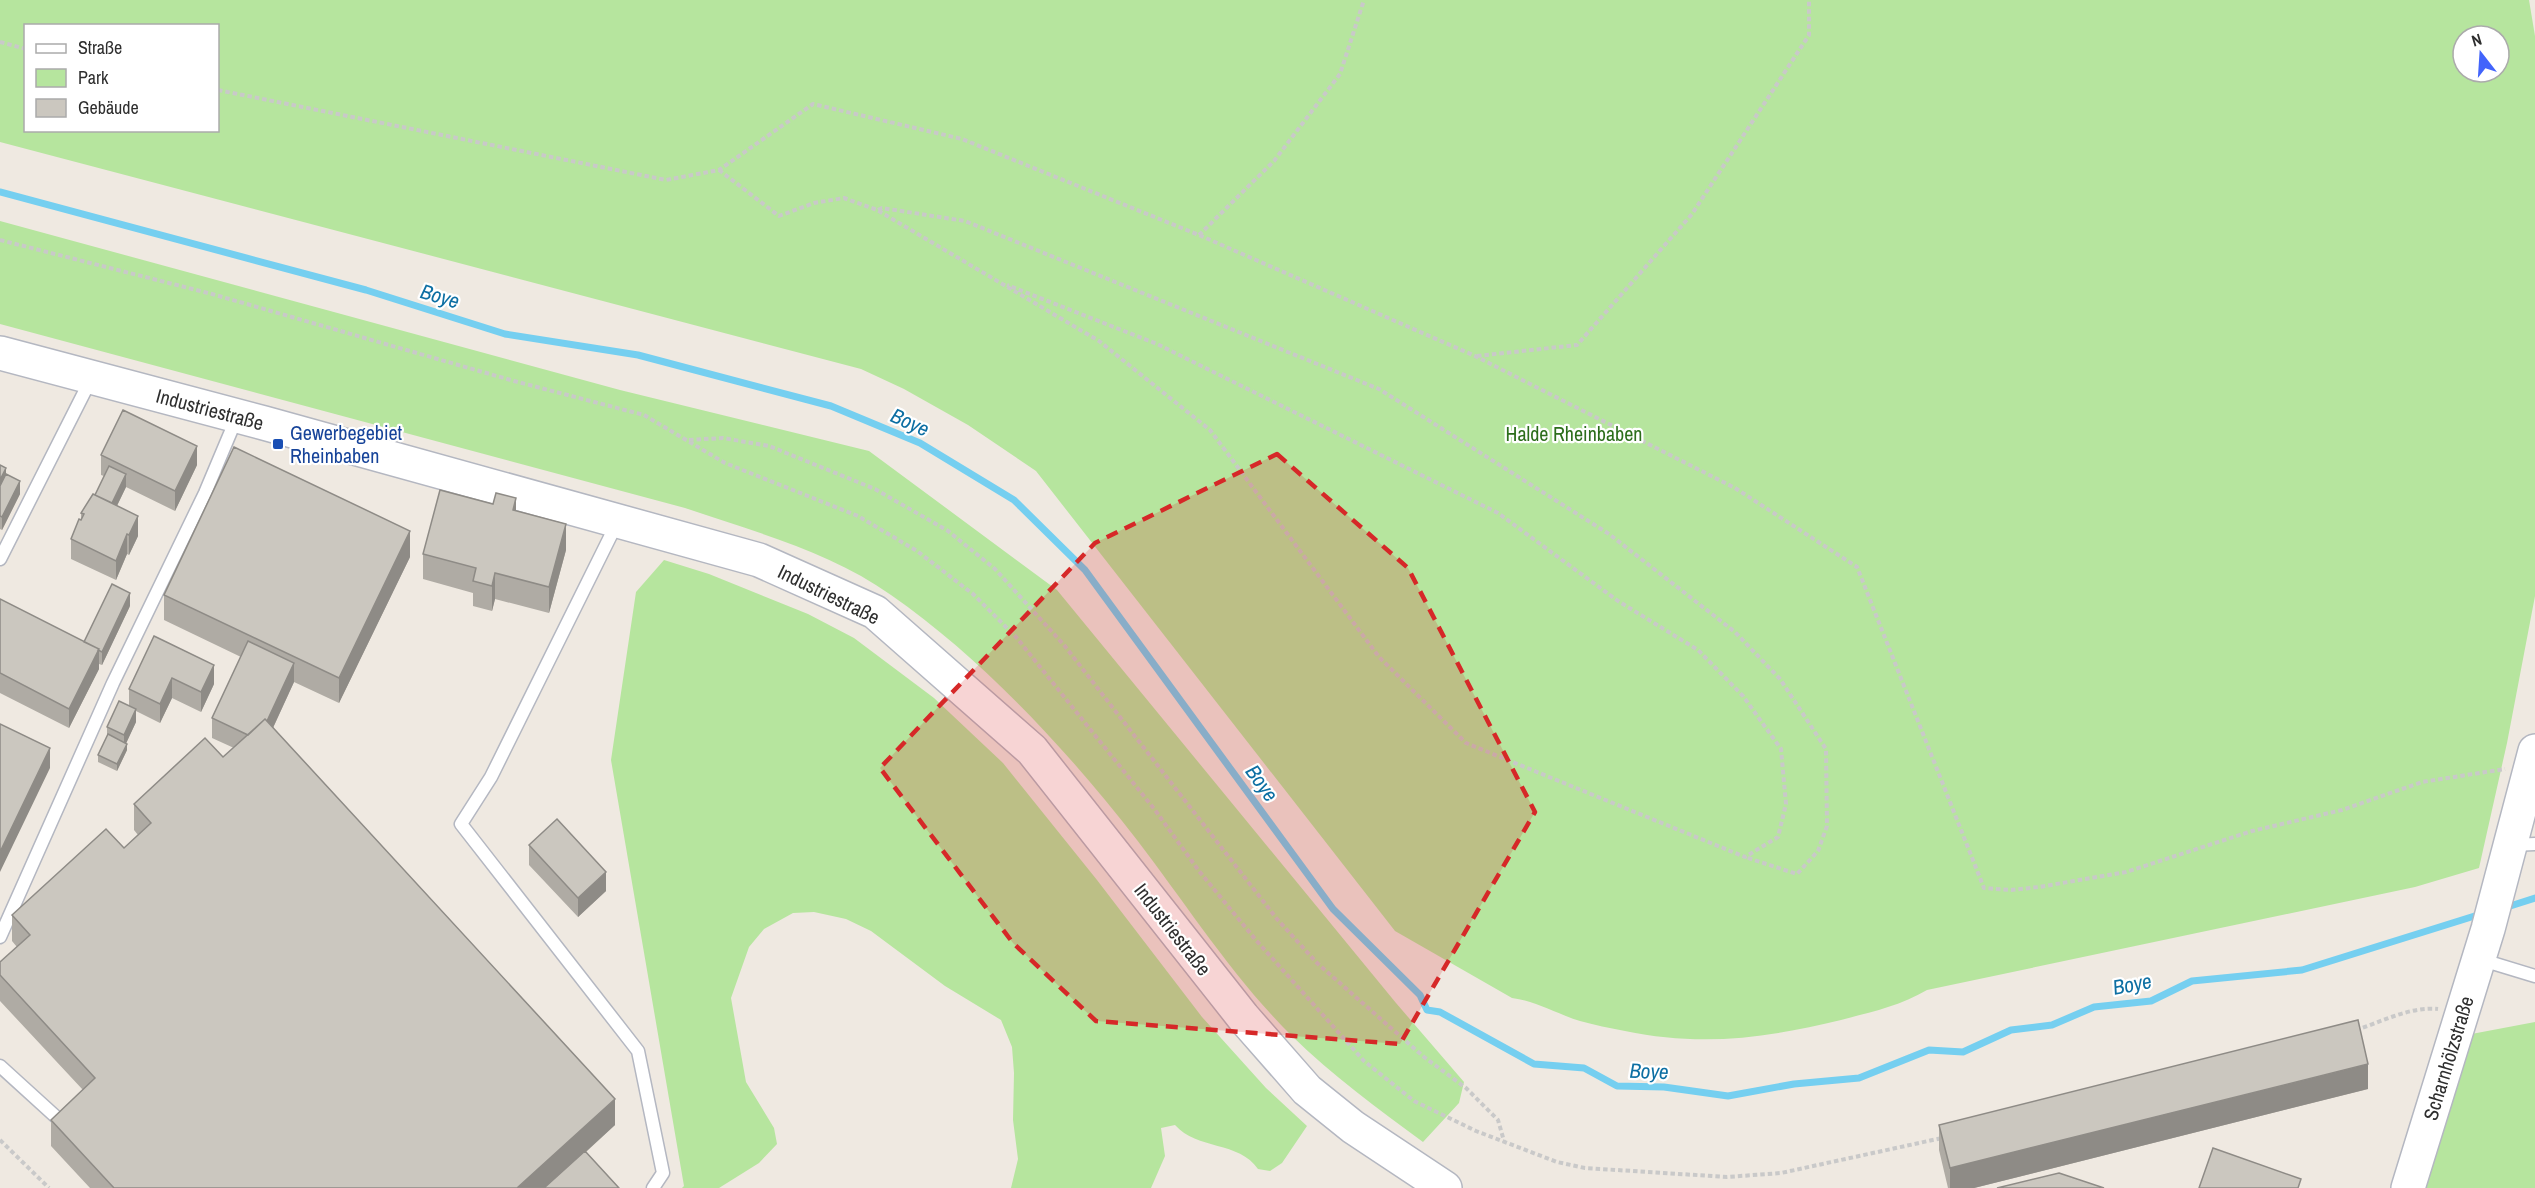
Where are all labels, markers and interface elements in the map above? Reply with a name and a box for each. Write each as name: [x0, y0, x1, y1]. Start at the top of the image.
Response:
legend: [24, 24, 219, 132]
north arrow: [2451, 24, 2511, 84]
text: N: [2469, 28, 2484, 52]
text: Straße: [78, 35, 122, 60]
text: Park: [78, 65, 109, 90]
text: Gebäude: [78, 95, 139, 120]
water label: Boye: [417, 276, 463, 316]
street label: Industriestraße: [153, 382, 267, 436]
water label: Boye: [886, 401, 934, 443]
place label: Gewerbegebiet Rheinbaben: [290, 419, 403, 469]
park label: Halde Rheinbaben: [1506, 420, 1642, 447]
marker: Gewerbegebiet Rheinbaben: [271, 437, 285, 451]
street label: Industriestraße: [774, 558, 884, 630]
water label: Boye: [1239, 759, 1285, 807]
street label: Industriestraße: [1128, 877, 1218, 981]
water label: Boye: [2110, 966, 2154, 1002]
street label: Scharnhölzstraße: [2416, 993, 2480, 1123]
water label: Boye: [1629, 1056, 1669, 1086]

